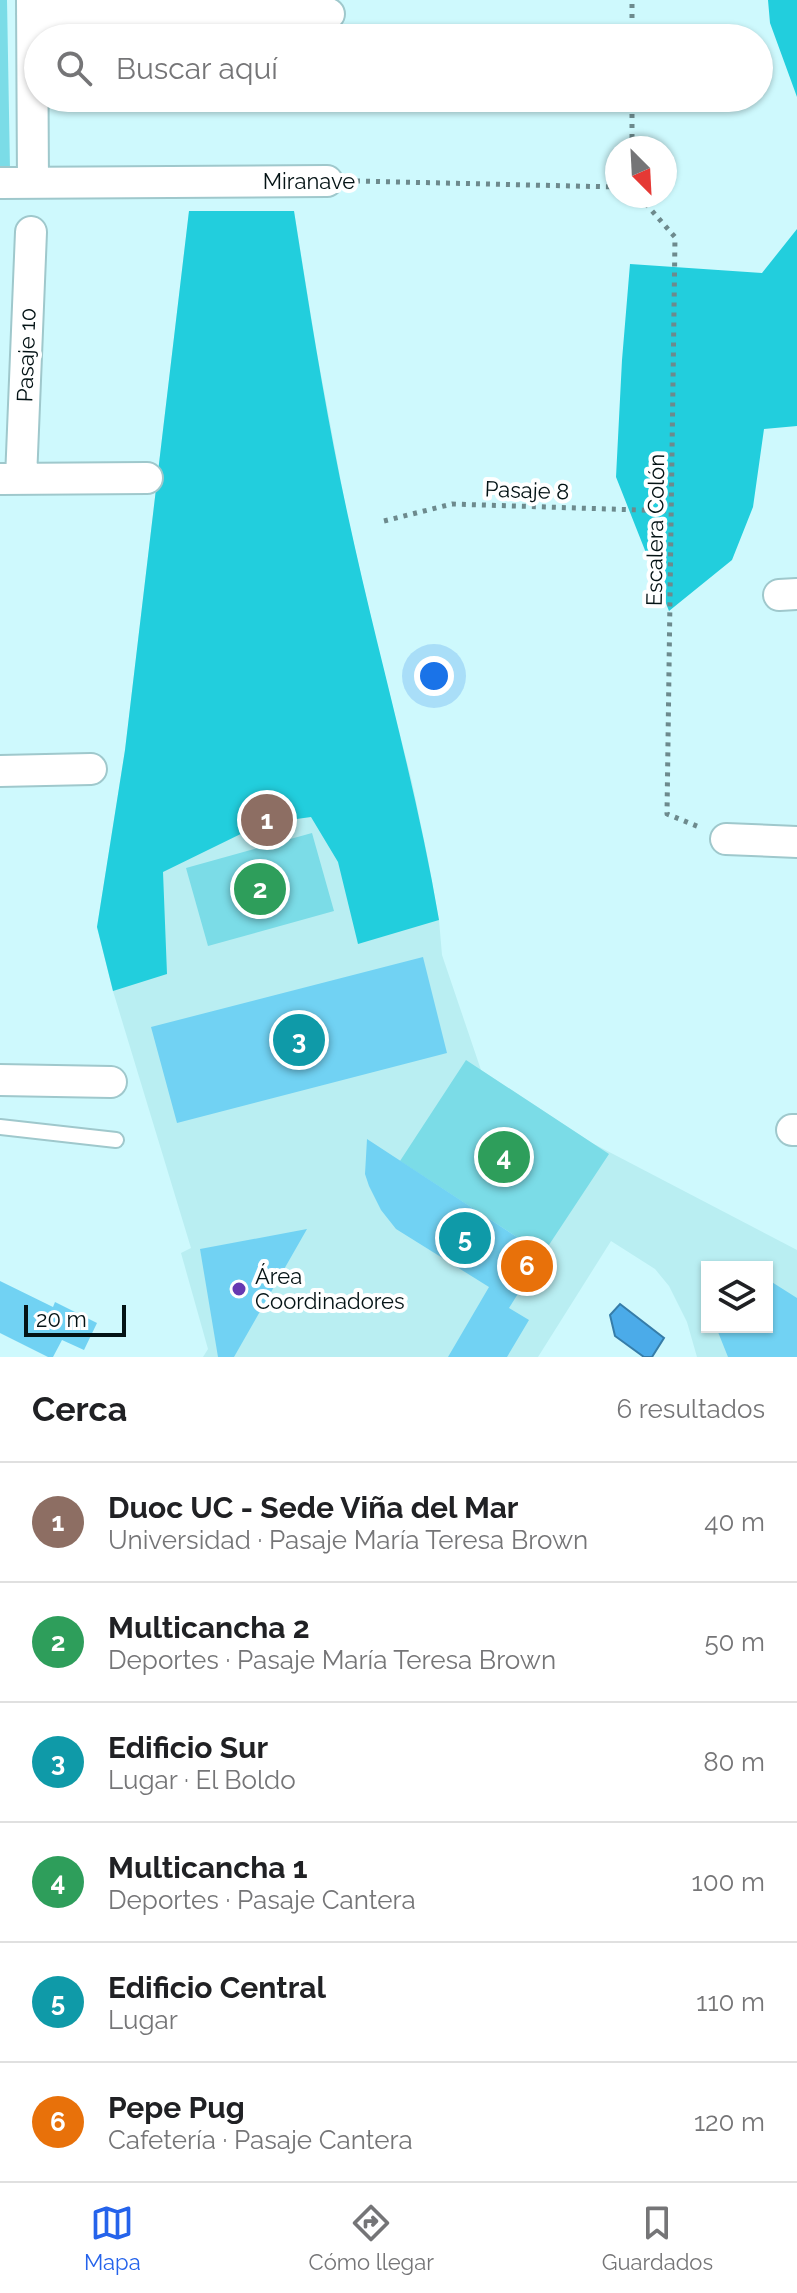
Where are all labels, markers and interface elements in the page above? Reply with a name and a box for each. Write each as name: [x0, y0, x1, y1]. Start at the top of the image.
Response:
search box: [24, 24, 773, 112]
icon: search: [52, 46, 96, 90]
text: Buscar aquí: [116, 51, 278, 86]
north arrow: [605, 136, 677, 208]
street label: Miranave: [263, 168, 355, 194]
street label: Pasaje 10: [11, 307, 41, 403]
street label: Escalera Colón: [641, 454, 669, 606]
street label: Pasaje 8: [484, 476, 570, 504]
your location: [414, 656, 454, 696]
pin: 1: [241, 790, 293, 850]
pin: 2: [234, 859, 286, 919]
pin: 3: [273, 1010, 325, 1070]
pin: 4: [478, 1127, 530, 1187]
pin: 5: [439, 1208, 491, 1268]
pin: 6: [501, 1236, 553, 1296]
map controls: [701, 1261, 773, 1333]
button: layers: [701, 1261, 773, 1333]
place label: Área Coordinadores: [255, 1263, 405, 1314]
marker: Área Coordinadores: [230, 1280, 248, 1298]
scale bar: [24, 1301, 126, 1337]
text: 20 m: [36, 1306, 87, 1332]
text: Cerca: [32, 1389, 127, 1429]
text: 6 resultados: [617, 1394, 765, 1424]
text: Duoc UC - Sede Viña del Mar: [108, 1490, 518, 1525]
text: 1: [52, 1507, 64, 1537]
text: 40 m: [704, 1507, 765, 1537]
text: Universidad · Pasaje María Teresa Brown: [108, 1525, 588, 1555]
text: Multicancha 2: [108, 1610, 310, 1645]
text: 2: [51, 1627, 65, 1657]
text: 50 m: [704, 1627, 765, 1657]
text: Deportes · Pasaje María Teresa Brown: [108, 1645, 556, 1675]
text: Edificio Sur: [108, 1730, 268, 1765]
text: 3: [51, 1747, 65, 1777]
text: 80 m: [703, 1747, 765, 1777]
text: Lugar · El Boldo: [108, 1765, 296, 1795]
text: Multicancha 1: [108, 1850, 308, 1885]
text: 4: [51, 1867, 65, 1897]
text: 100 m: [692, 1867, 765, 1897]
text: Deportes · Pasaje Cantera: [108, 1885, 416, 1915]
text: Edificio Central: [108, 1970, 326, 2005]
text: 5: [51, 1987, 65, 2017]
text: 110 m: [696, 1987, 765, 2017]
text: Lugar: [108, 2005, 178, 2035]
text: Pepe Pug: [108, 2090, 245, 2125]
text: 6: [50, 2107, 66, 2137]
text: 120 m: [694, 2107, 765, 2137]
text: Cafetería · Pasaje Cantera: [108, 2125, 413, 2155]
tab: Mapa: [84, 2201, 141, 2275]
tab: Cómo llegar: [309, 2201, 434, 2275]
tab: Guardados: [602, 2201, 713, 2275]

